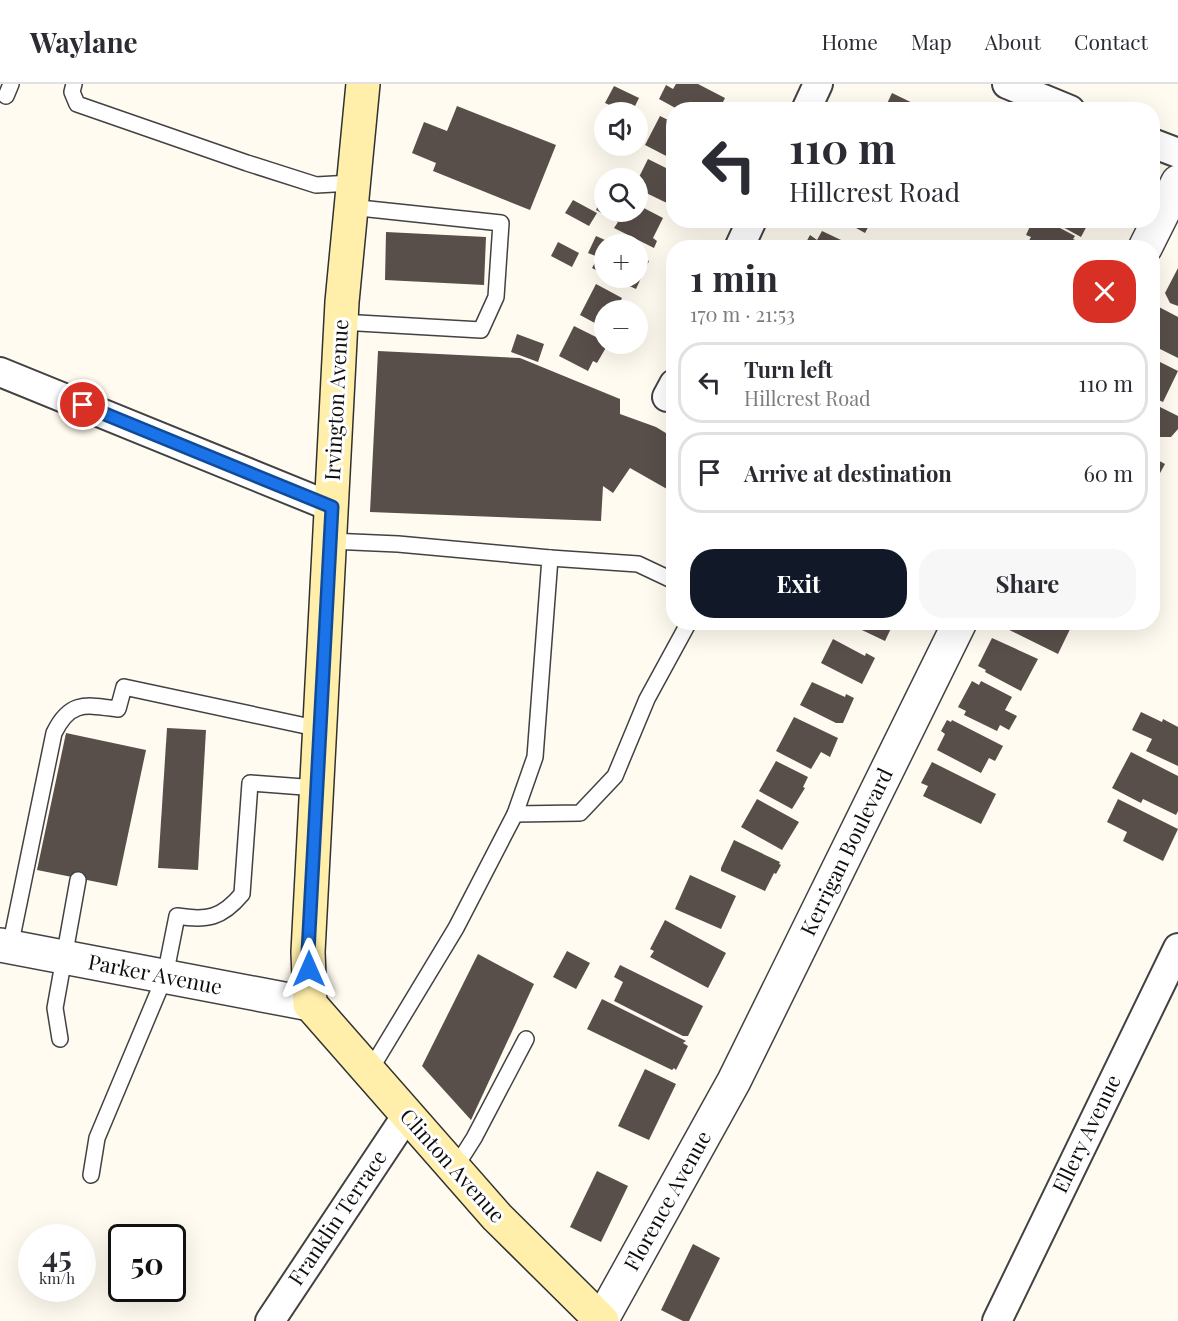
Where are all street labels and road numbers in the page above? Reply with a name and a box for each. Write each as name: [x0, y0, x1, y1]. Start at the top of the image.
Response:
street label: Irvington Avenue: [317, 318, 353, 481]
street label: Kerrigan Boulevard: [792, 763, 898, 940]
street label: Parker Avenue: [86, 946, 225, 1000]
street label: Ellery Avenue: [1044, 1069, 1126, 1197]
street label: Clinton Avenue: [395, 1102, 512, 1228]
street label: Florence Avenue: [616, 1125, 716, 1275]
street label: Franklin Terrace: [281, 1144, 392, 1290]

